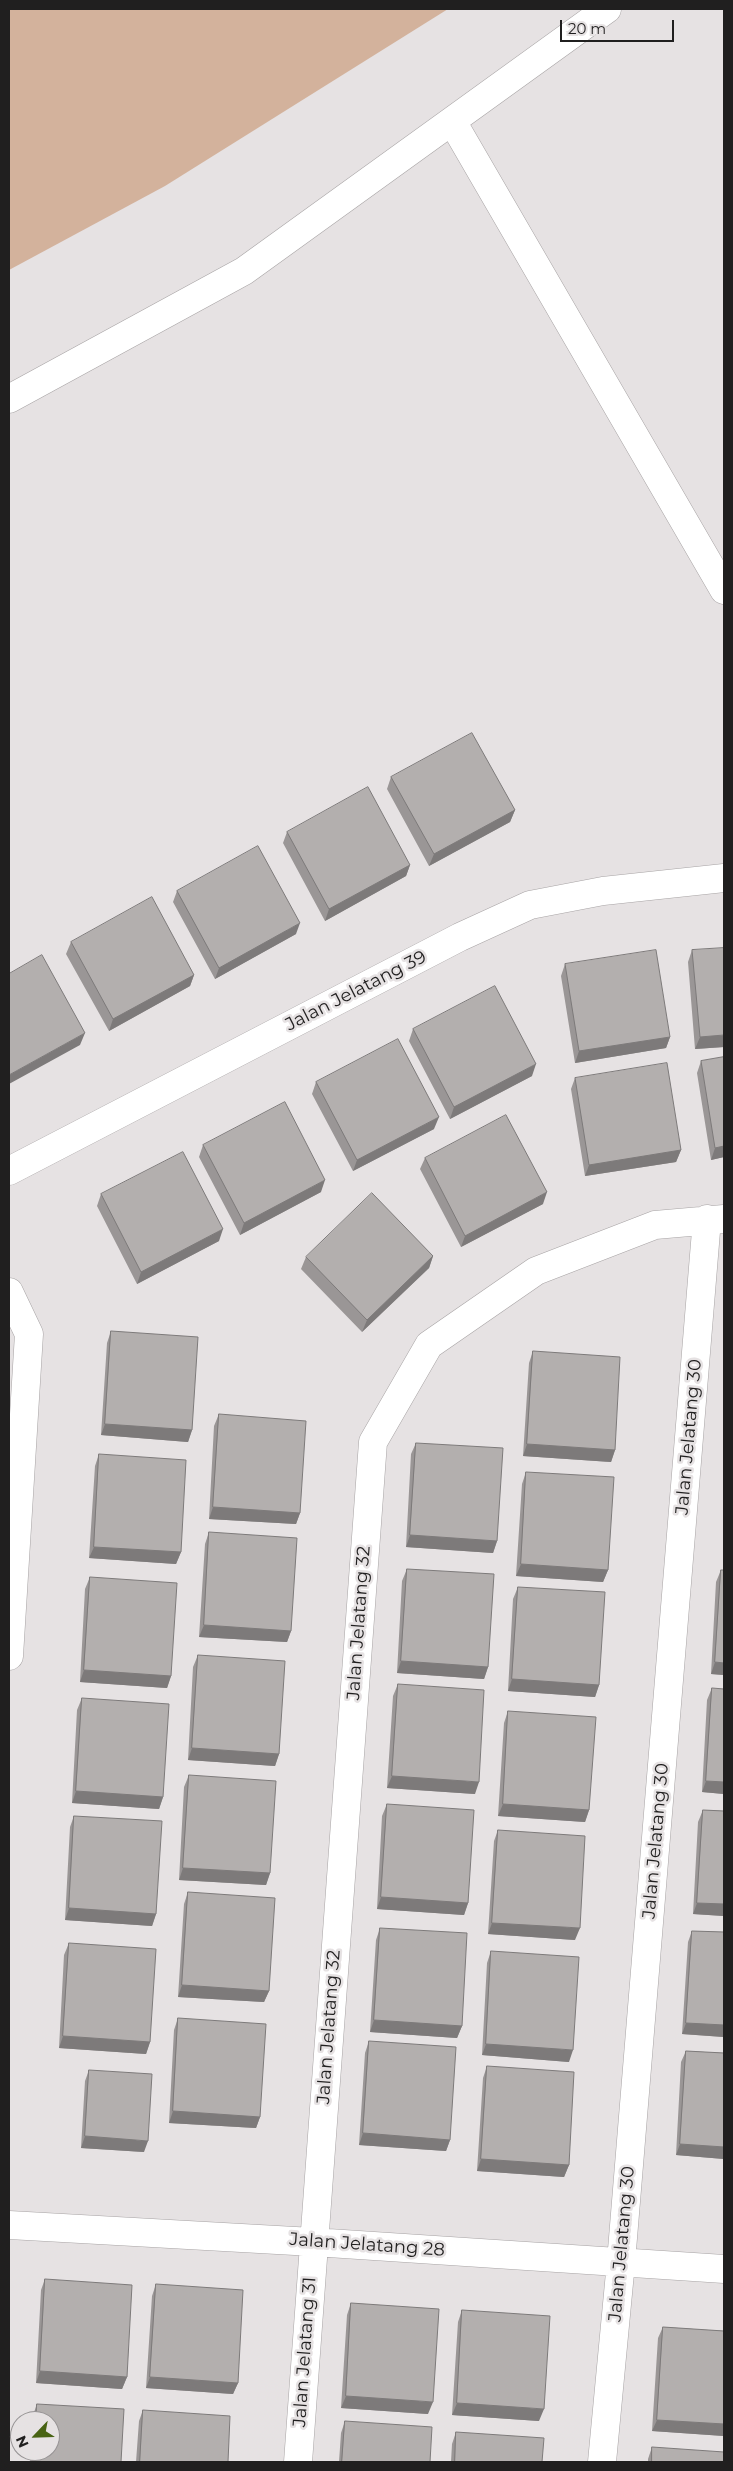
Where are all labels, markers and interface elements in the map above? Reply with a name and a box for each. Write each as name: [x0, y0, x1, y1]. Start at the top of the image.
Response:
scale bar: [563, 10, 677, 42]
text: 20 m: [568, 19, 606, 38]
street label: Jalan Jelatang 39: [282, 946, 430, 1036]
street label: Jalan Jelatang 30: [671, 1358, 707, 1516]
street label: Jalan Jelatang 32: [343, 1545, 375, 1701]
street label: Jalan Jelatang 30: [638, 1762, 674, 1920]
street label: Jalan Jelatang 32: [313, 1949, 345, 2105]
street label: Jalan Jelatang 30: [604, 2165, 640, 2323]
street label: Jalan Jelatang 28: [289, 2229, 445, 2261]
street label: Jalan Jelatang 31: [289, 2276, 321, 2428]
north arrow: [10, 2411, 60, 2461]
text: N: [12, 2433, 33, 2451]

